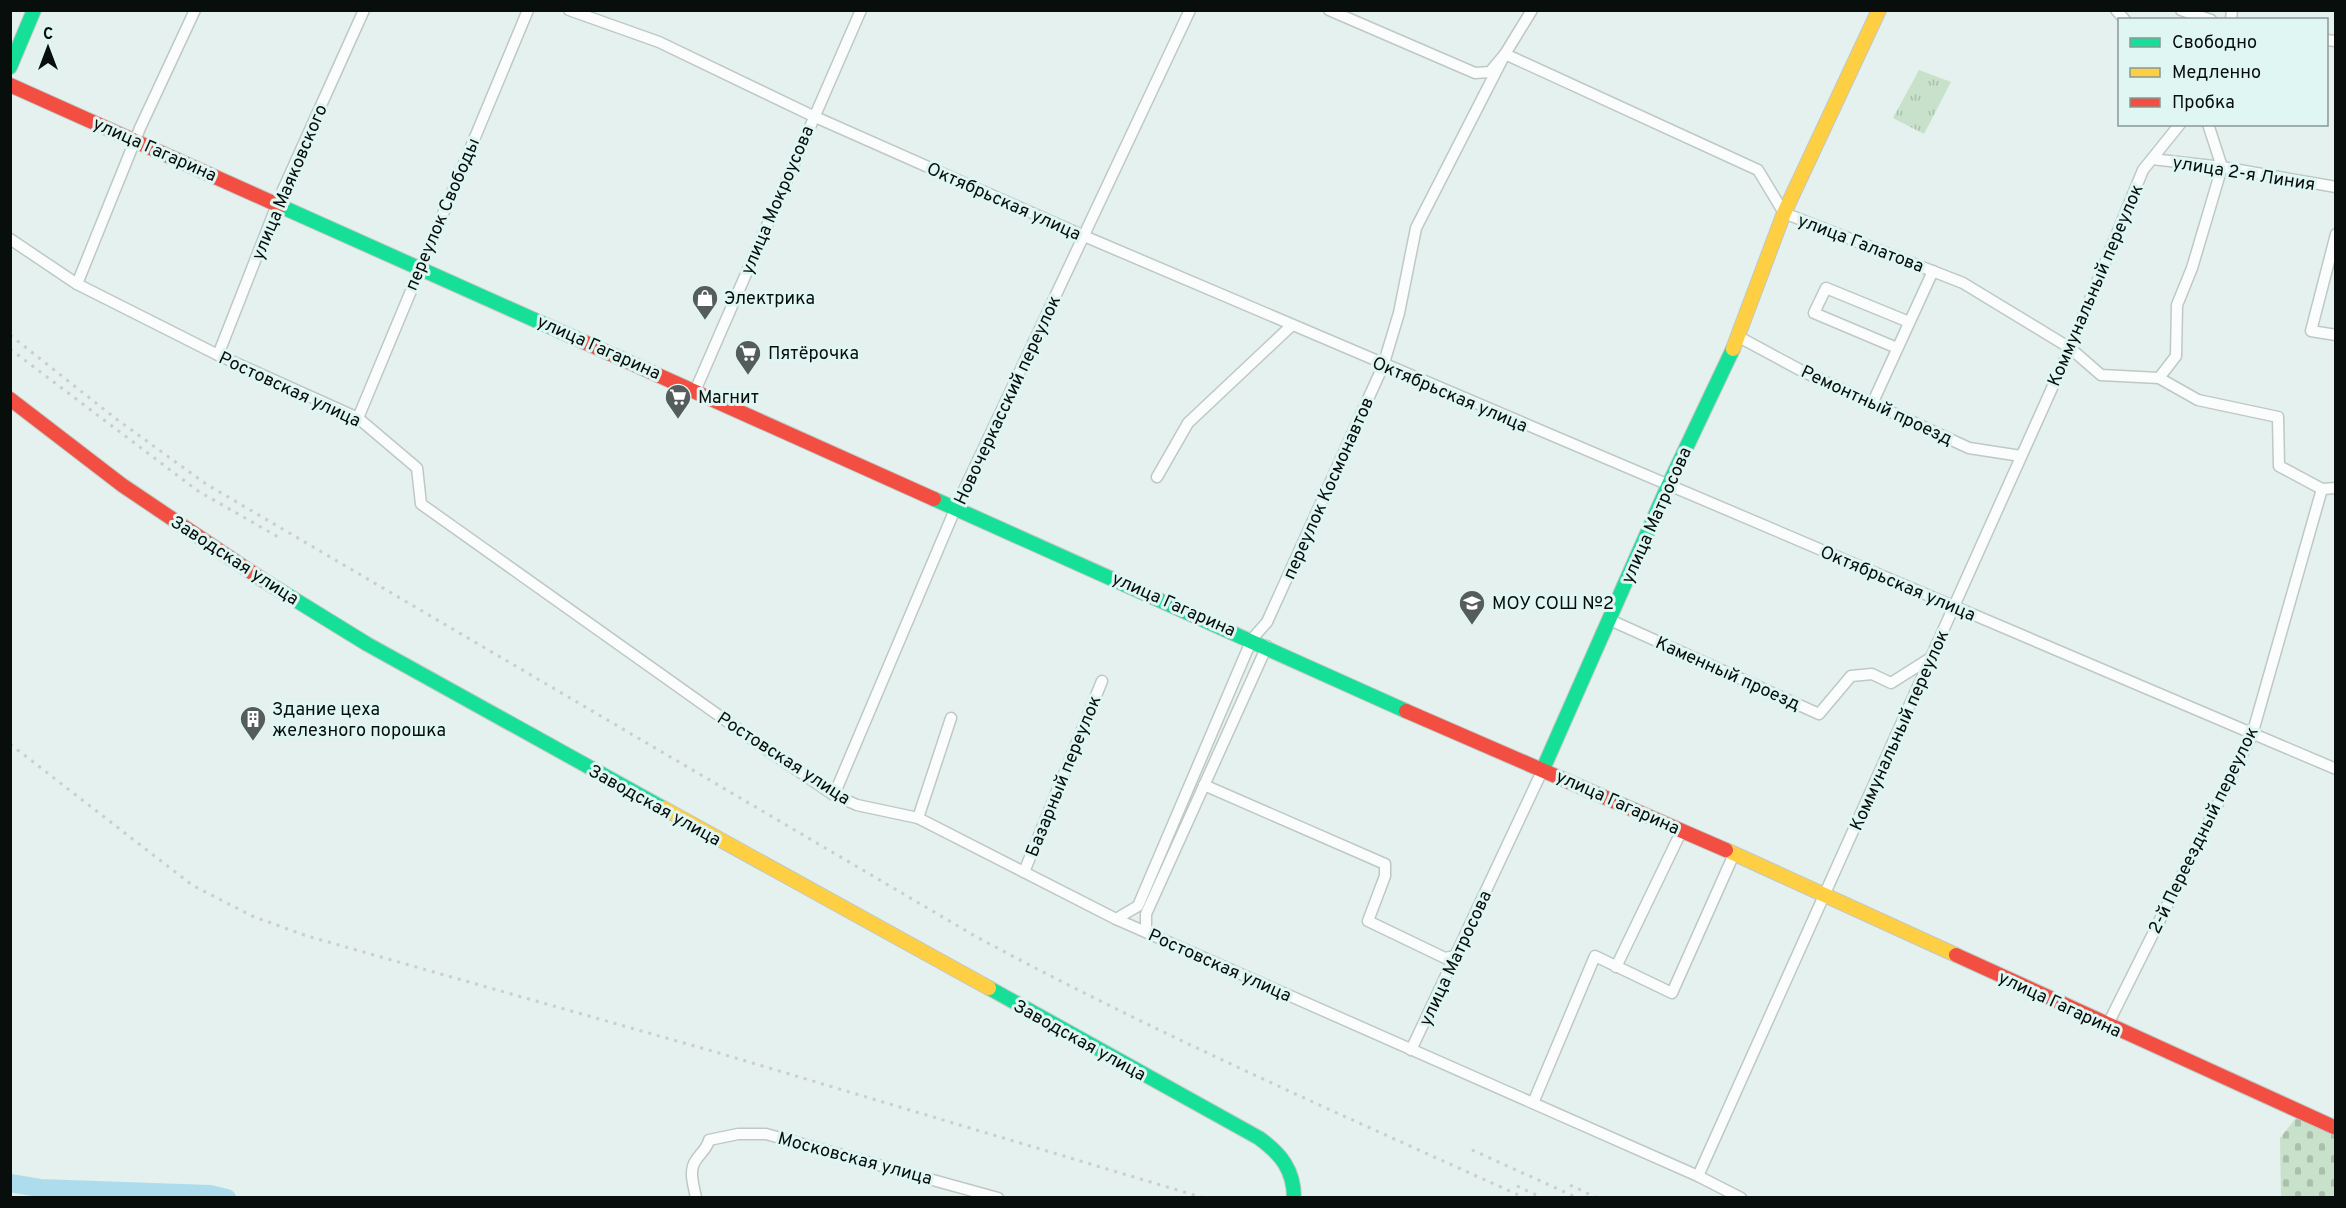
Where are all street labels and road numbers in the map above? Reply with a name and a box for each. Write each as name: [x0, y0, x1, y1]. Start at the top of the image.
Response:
street label: улица Маяковского: [247, 101, 334, 264]
street label: улица Гагарина: [89, 113, 220, 188]
street label: улица Мокроусова: [737, 123, 820, 279]
street label: переулок Свободы: [401, 135, 486, 294]
street label: улица 2-я Линия: [2171, 152, 2317, 197]
street label: Октябрьская улица: [923, 158, 1084, 247]
street label: Коммунальный переулок: [2043, 181, 2149, 390]
street label: улица Галатова: [1794, 210, 1927, 279]
street label: Новочеркасский переулок: [950, 292, 1067, 509]
street label: улица Гагарина: [533, 311, 664, 386]
street label: Ростовская улица: [215, 347, 364, 433]
street label: Октябрьская улица: [1368, 352, 1531, 439]
street label: Ремонтный проезд: [1797, 361, 1956, 452]
street label: переулок Космонавтов: [1279, 394, 1380, 583]
street label: улица Матросова: [1617, 444, 1698, 587]
street label: Заводская улица: [166, 511, 303, 611]
street label: Октябрьская улица: [1816, 541, 1979, 628]
street label: улица Гагарина: [1108, 568, 1239, 643]
street label: Коммунальный переулок: [1846, 627, 1955, 835]
street label: Каменный проезд: [1651, 632, 1804, 717]
street label: Базарный переулок: [1022, 693, 1107, 861]
street label: Ростовская улица: [712, 708, 854, 811]
street label: 2-й Переездный переулок: [2144, 723, 2265, 938]
street label: Заводская улица: [584, 760, 725, 852]
street label: улица Гагарина: [1552, 766, 1683, 841]
street label: улица Матросова: [1415, 887, 1498, 1030]
street label: Ростовская улица: [1144, 924, 1295, 1008]
street label: улица Гагарина: [1994, 967, 2125, 1044]
street label: Заводская улица: [1009, 995, 1150, 1087]
street label: Московская улица: [775, 1128, 934, 1191]

